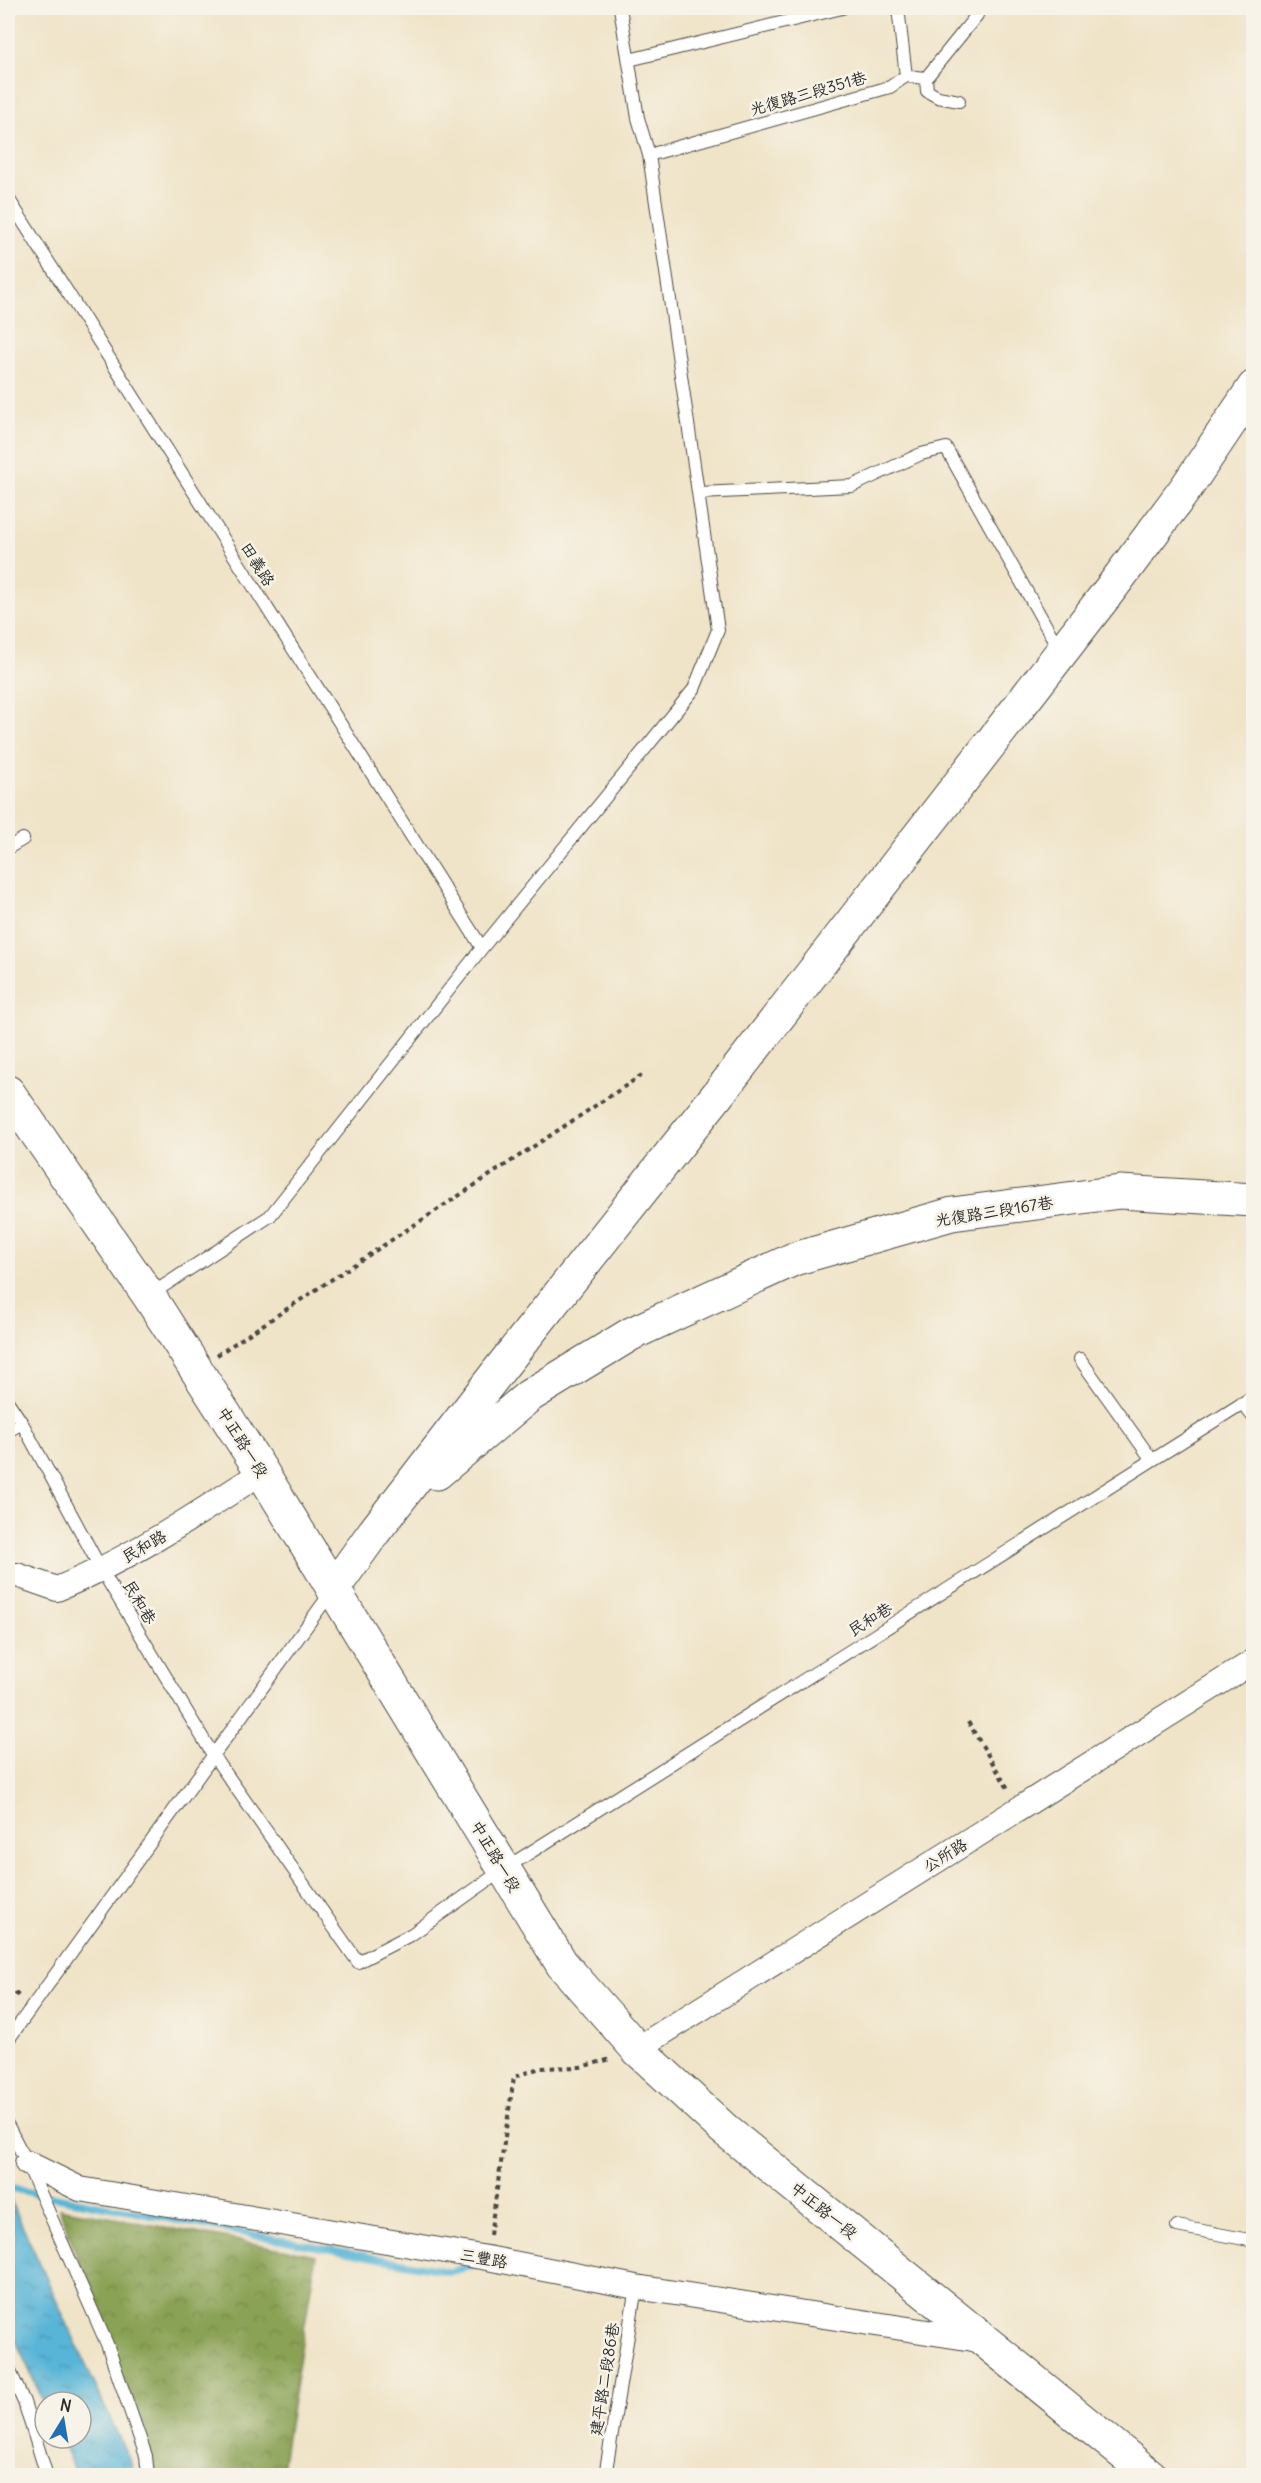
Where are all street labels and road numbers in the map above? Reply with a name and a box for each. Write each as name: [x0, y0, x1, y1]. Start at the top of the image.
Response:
street label: 光復路三段351巷: [747, 67, 869, 119]
street label: 田義路: [237, 538, 279, 590]
street label: 光復路三段167巷: [933, 1192, 1055, 1230]
street label: 中正路一段: [213, 1403, 273, 1481]
street label: 民和路: [118, 1525, 170, 1567]
street label: 民和巷: [119, 1576, 161, 1628]
street label: 民和巷: [844, 1598, 896, 1640]
street label: 中正路一段: [467, 1817, 525, 1895]
street label: 公所路: [919, 1834, 971, 1876]
street label: 中正路一段: [787, 2177, 861, 2243]
street label: 三豐路: [459, 2244, 509, 2272]
street label: 建平路二段86巷: [585, 2321, 623, 2437]

